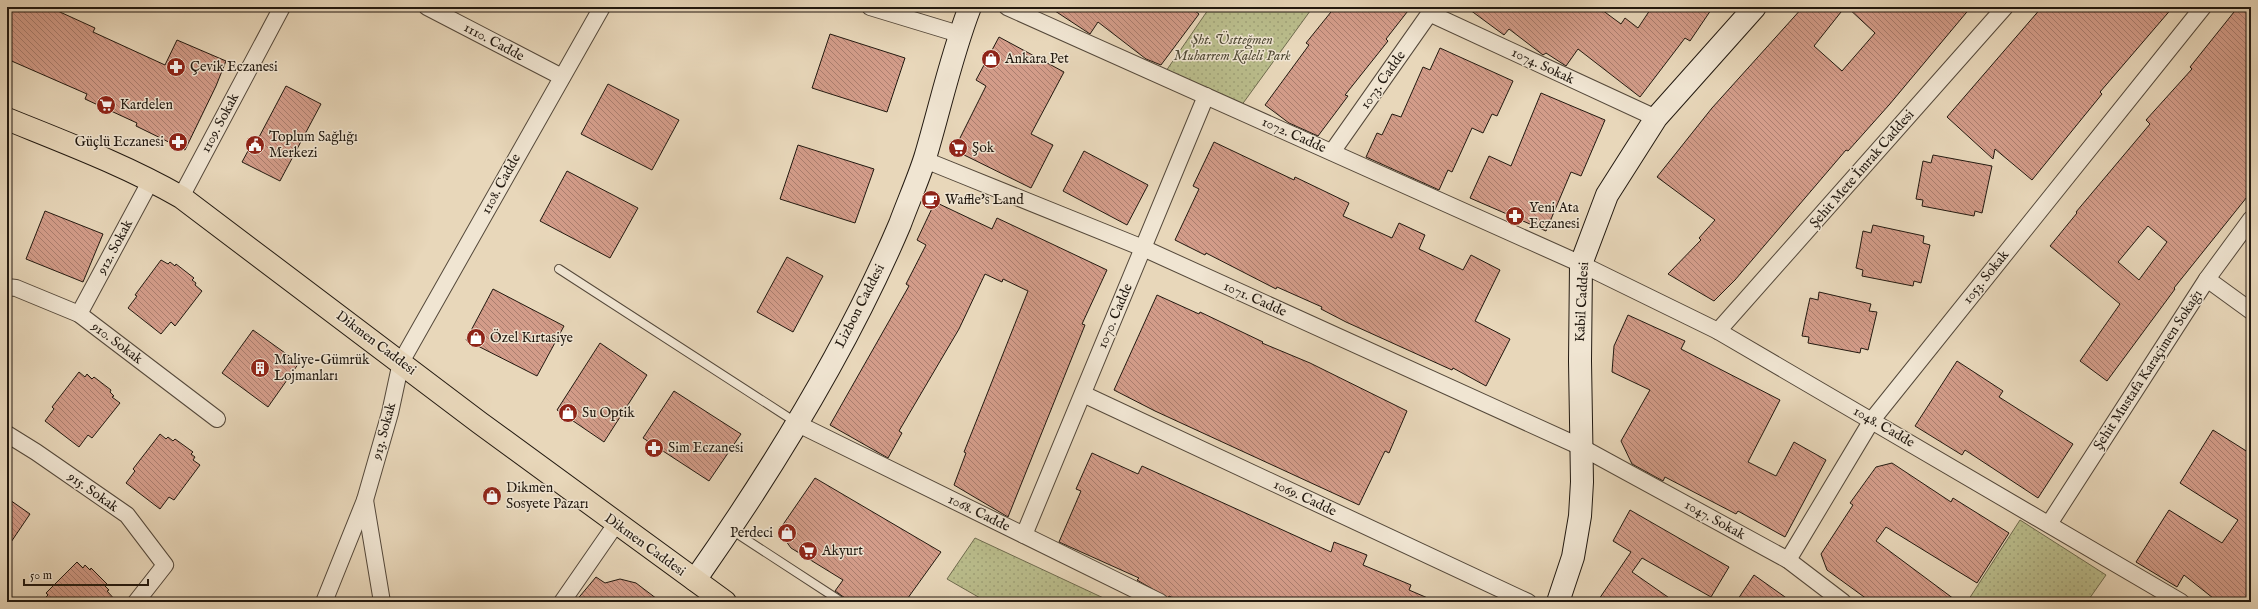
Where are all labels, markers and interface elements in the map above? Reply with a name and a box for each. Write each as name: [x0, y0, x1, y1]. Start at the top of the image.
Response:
street label: 1110. Cadde: [461, 19, 528, 66]
park label: Şht. Üstteğmen Muharrem Kaleli Park: [1174, 30, 1291, 65]
street label: 1074. Sokak: [1509, 44, 1578, 89]
street label: 1073. Cadde: [1356, 47, 1410, 113]
shop icon: Ankara Pet: [980, 48, 1002, 70]
place label: Ankara Pet: [1004, 50, 1069, 68]
pharmacy icon: Çevik Eczanesi: [165, 56, 187, 78]
place label: Çevik Eczanesi: [190, 58, 278, 76]
street label: 1109. Sokak: [197, 90, 243, 156]
supermarket icon: Kardelen: [95, 94, 117, 116]
place label: Kardelen: [120, 96, 173, 114]
street label: Şehit Mete İmrak Caddesi: [1806, 106, 1918, 232]
street label: 1072. Cadde: [1259, 113, 1330, 157]
place label: Toplum Sağlığı Merkezi: [269, 128, 358, 162]
pharmacy icon: Güçlü Eczanesi: [167, 131, 189, 153]
place label: Güçlü Eczanesi: [75, 133, 164, 151]
public building icon: Toplum Sağlığı Merkezi: [244, 134, 266, 156]
supermarket icon: Şok: [947, 137, 969, 159]
place label: Şok: [972, 139, 995, 157]
street label: 1108. Cadde: [477, 150, 525, 217]
cafe icon: Waffle's Land: [920, 189, 942, 211]
place label: Waffle's Land: [945, 191, 1024, 209]
place label: Yeni Ata Eczanesi: [1529, 199, 1580, 233]
pharmacy icon: Yeni Ata Eczanesi: [1504, 205, 1526, 227]
street label: 912. Sokak: [93, 216, 137, 278]
street label: 1053. Sokak: [1959, 246, 2013, 308]
street label: Lizbon Caddesi: [831, 261, 889, 351]
street label: Kabil Caddesi: [1571, 261, 1593, 343]
street label: 1071. Cadde: [1221, 277, 1290, 321]
street label: 1070. Cadde: [1093, 280, 1137, 351]
street label: Şehit Mustafa Karaçimen Sokağı: [2089, 286, 2207, 453]
street label: Dikmen Caddesi: [332, 307, 420, 379]
street label: 910. Sokak: [87, 317, 147, 368]
shop icon: Özel Kırtasiye: [465, 327, 487, 349]
place label: Özel Kırtasiye: [490, 328, 574, 347]
place label: Maliye-Gümrük Lojmanları: [274, 351, 370, 385]
building icon: Maliye-Gümrük Lojmanları: [249, 357, 271, 379]
street label: 913. Sokak: [368, 400, 400, 462]
shop icon: Su Optik: [557, 402, 579, 424]
street label: 1048. Cadde: [1850, 402, 1918, 452]
place label: Su Optik: [582, 404, 635, 422]
pharmacy icon: Sim Eczanesi: [643, 437, 665, 459]
place label: Sim Eczanesi: [668, 439, 744, 457]
street label: 915. Sokak: [63, 467, 122, 516]
street label: 1069. Cadde: [1271, 476, 1340, 521]
place label: Dikmen Sosyete Pazarı: [506, 479, 589, 513]
shop icon: Dikmen Sosyete Pazarı: [481, 485, 503, 507]
street label: 1068. Cadde: [945, 490, 1014, 536]
street label: 1047. Sokak: [1681, 496, 1749, 544]
street label: Dikmen Caddesi: [601, 509, 689, 581]
shop icon: Perdeci: [776, 522, 798, 544]
place label: Perdeci: [730, 524, 773, 542]
supermarket icon: Akyurt: [797, 540, 819, 562]
place label: Akyurt: [821, 542, 863, 560]
scale bar: [24, 561, 148, 587]
text: 50 m: [30, 568, 52, 583]

